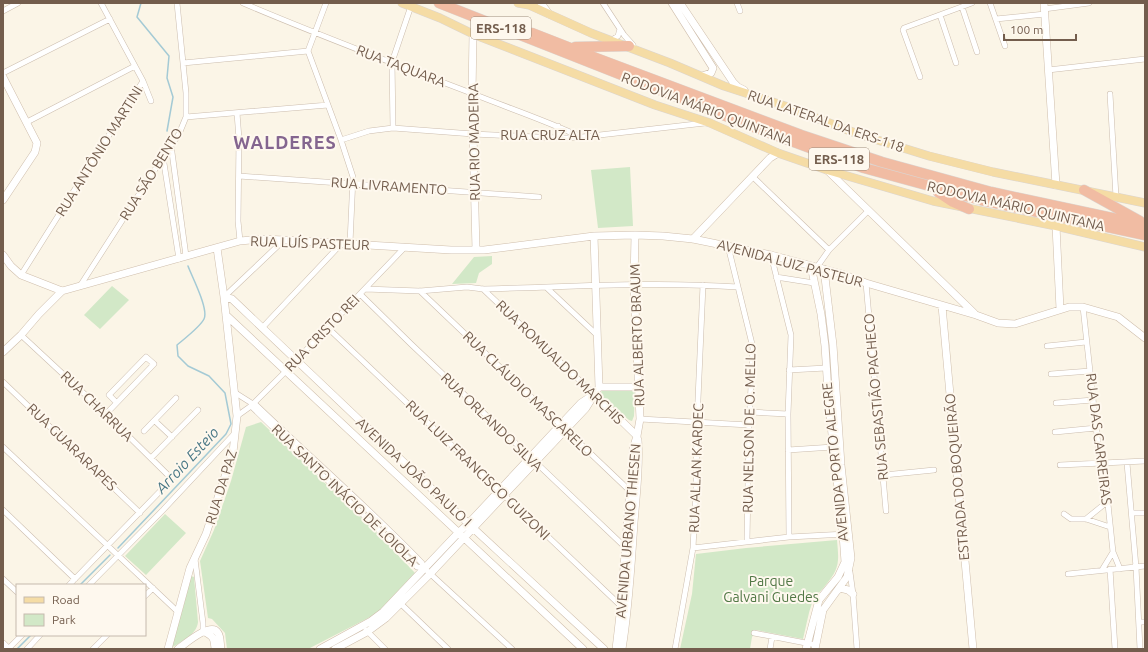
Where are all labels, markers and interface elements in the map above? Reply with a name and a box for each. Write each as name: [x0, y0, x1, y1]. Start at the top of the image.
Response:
scale bar: [1004, 16, 1076, 42]
road number: ERS-118: [471, 17, 531, 39]
text: 100 m: [1010, 23, 1043, 36]
street label: RUA TAQUARA: [354, 42, 448, 90]
street label: RODOVIA MÁRIO QUINTANA: [619, 68, 795, 149]
street label: RUA ANTÔNIO MARTINI: [51, 82, 146, 219]
street label: RUA RIO MADEIRA: [465, 83, 483, 201]
street label: RUA LATERAL DA ERS-118: [746, 87, 906, 155]
street label: RUA SÃO BENTO: [115, 124, 186, 223]
street label: RUA CRUZ ALTA: [500, 127, 600, 143]
district label: WALDERES: [233, 132, 337, 152]
road number: ERS-118: [809, 148, 869, 170]
street label: RUA LIVRAMENTO: [330, 174, 448, 198]
street label: RODOVIA MÁRIO QUINTANA: [926, 177, 1107, 234]
street label: RUA LUÍS PASTEUR: [250, 232, 370, 253]
street label: AVENIDA LUIZ PASTEUR: [715, 236, 865, 290]
street label: RUA ALBERTO BRAUM: [627, 263, 647, 407]
street label: RUA CRISTO REI: [281, 291, 363, 375]
street label: RUA ROMUALDO MARCHIS: [493, 297, 627, 427]
street label: RUA SEBASTIÃO PACHECO: [860, 313, 891, 481]
street label: RUA CLÁUDIO MASCARELO: [460, 327, 597, 460]
street label: RUA NELSON DE O. MELLO: [740, 343, 758, 513]
street label: RUA CHARRUA: [58, 368, 136, 444]
street label: RUA ORLANDO SILVA: [438, 369, 546, 475]
street label: RUA DAS CARREIRAS: [1083, 372, 1115, 506]
street label: AVENIDA PORTO ALEGRE: [819, 381, 851, 542]
street label: ESTRADA DO BOQUEIRÃO: [941, 393, 972, 561]
street label: RUA LUIZ FRANCISCO GUIZONI: [403, 397, 553, 543]
street label: RUA GUARARAPES: [24, 400, 120, 494]
street label: RUA ALLAN KARDEC: [686, 403, 706, 533]
street label: AVENIDA JOÃO PAULO I: [353, 414, 476, 530]
street label: RUA SANTO INÁCIO DE LOIOLA: [269, 420, 422, 569]
water label: Arroio Esteio: [151, 423, 222, 497]
street label: AVENIDA URBANO THIESEN: [612, 443, 644, 619]
street label: RUA DA PAZ: [202, 447, 240, 526]
park label: Parque Galvani Guedes: [723, 573, 819, 605]
legend: [16, 584, 146, 636]
text: Road: [52, 593, 80, 606]
text: Park: [52, 613, 76, 626]

